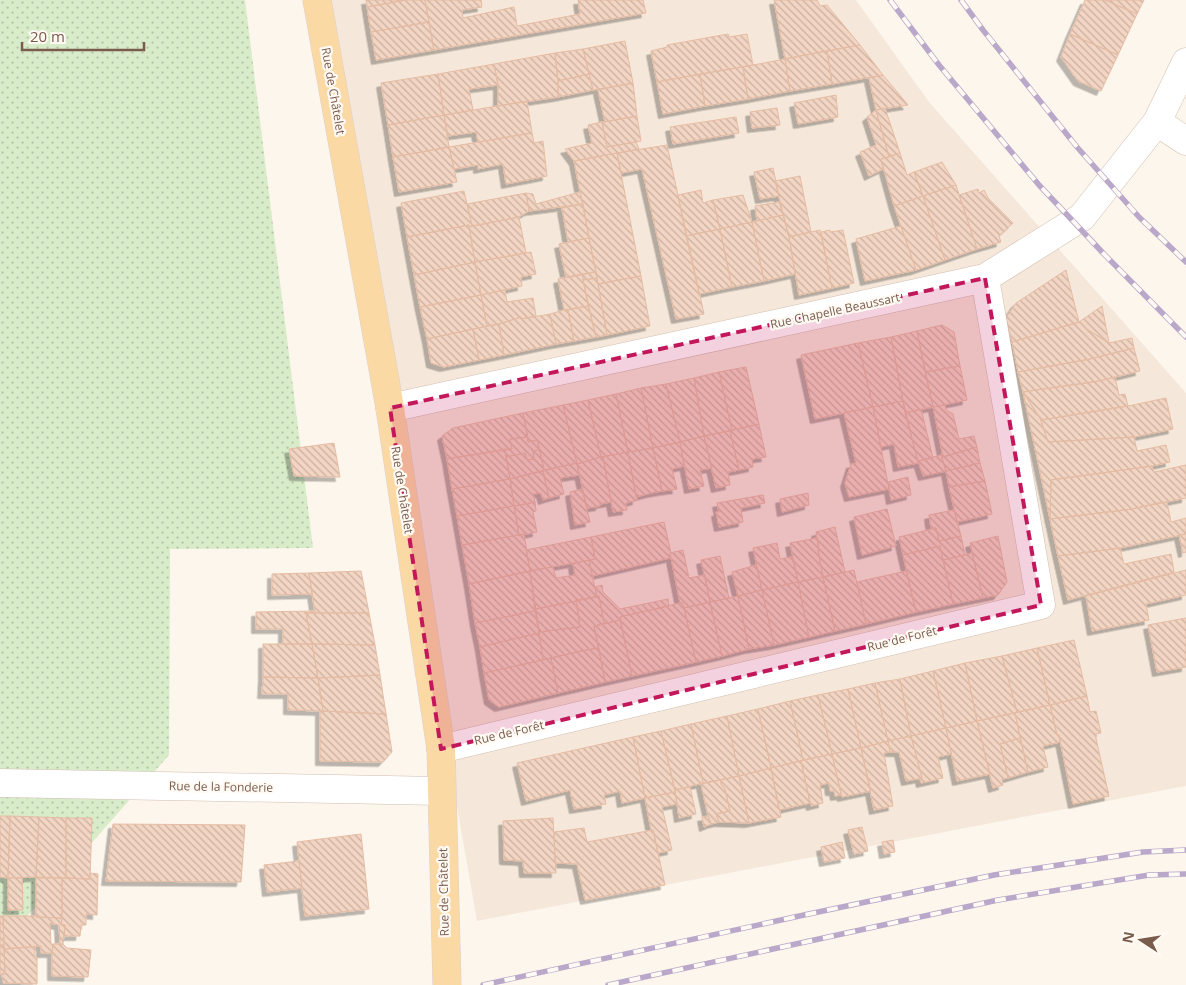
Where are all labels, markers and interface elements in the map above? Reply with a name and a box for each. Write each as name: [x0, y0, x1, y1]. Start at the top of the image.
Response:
scale bar: [22, 20, 145, 52]
text: 20 m: [30, 26, 65, 46]
street label: Rue de Châtelet: [317, 46, 350, 136]
street label: Rue Chapelle Beaussart: [769, 288, 901, 333]
street label: Rue de Châtelet: [387, 445, 418, 535]
street label: Rue de Forêt: [865, 622, 938, 655]
street label: Rue de Forêt: [472, 716, 545, 749]
street label: Rue de la Fonderie: [169, 777, 273, 796]
street label: Rue de Châtelet: [434, 848, 453, 936]
north arrow: [1116, 915, 1166, 965]
text: N: [1117, 930, 1138, 945]

